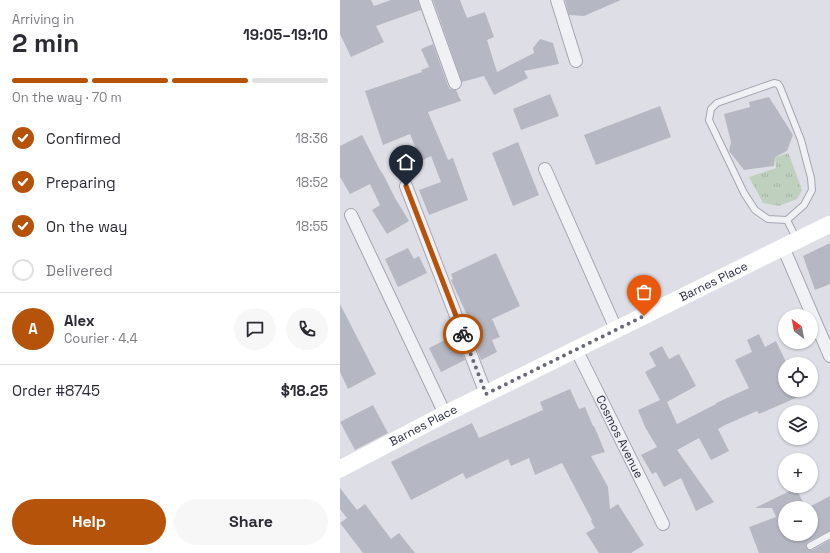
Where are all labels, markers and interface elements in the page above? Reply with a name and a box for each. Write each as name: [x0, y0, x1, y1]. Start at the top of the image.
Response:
text: Arriving in: [12, 11, 74, 28]
text: 19:05–19:10: [243, 25, 328, 44]
text: 2 min: [12, 26, 79, 60]
text: On the way · 70 m: [12, 89, 122, 106]
icon: check: [12, 127, 34, 149]
text: Confirmed: [46, 129, 121, 148]
text: 18:36: [295, 130, 328, 147]
pin: [389, 145, 423, 186]
icon: home: [395, 151, 417, 173]
icon: check: [12, 171, 34, 193]
text: Preparing: [46, 173, 116, 192]
text: 18:52: [296, 174, 328, 191]
icon: check: [12, 215, 34, 237]
text: On the way: [46, 217, 127, 236]
text: 18:55: [296, 218, 328, 235]
street label: Barnes Place: [677, 258, 750, 305]
text: Delivered: [46, 261, 113, 280]
pin: [627, 275, 661, 316]
icon: bag: [633, 281, 655, 303]
button: chat: [234, 308, 276, 350]
button: phone: [286, 308, 328, 350]
north arrow: [778, 309, 818, 349]
map controls: [778, 309, 818, 541]
text: Alex: [64, 311, 95, 330]
courier: [443, 314, 483, 354]
text: A: [28, 319, 38, 338]
icon: bike: [452, 323, 474, 345]
text: Courier · 4.4: [64, 330, 138, 347]
button: locate: [778, 357, 818, 397]
text: Order #8745: [12, 381, 100, 400]
text: $18.25: [281, 381, 328, 400]
street label: Cosmos Avenue: [592, 392, 647, 481]
street label: Barnes Place: [387, 401, 460, 450]
button: layers: [778, 405, 818, 445]
button: +: [778, 453, 818, 493]
button: Help: [12, 499, 166, 545]
button: Share: [174, 499, 328, 545]
button: −: [778, 501, 818, 541]

